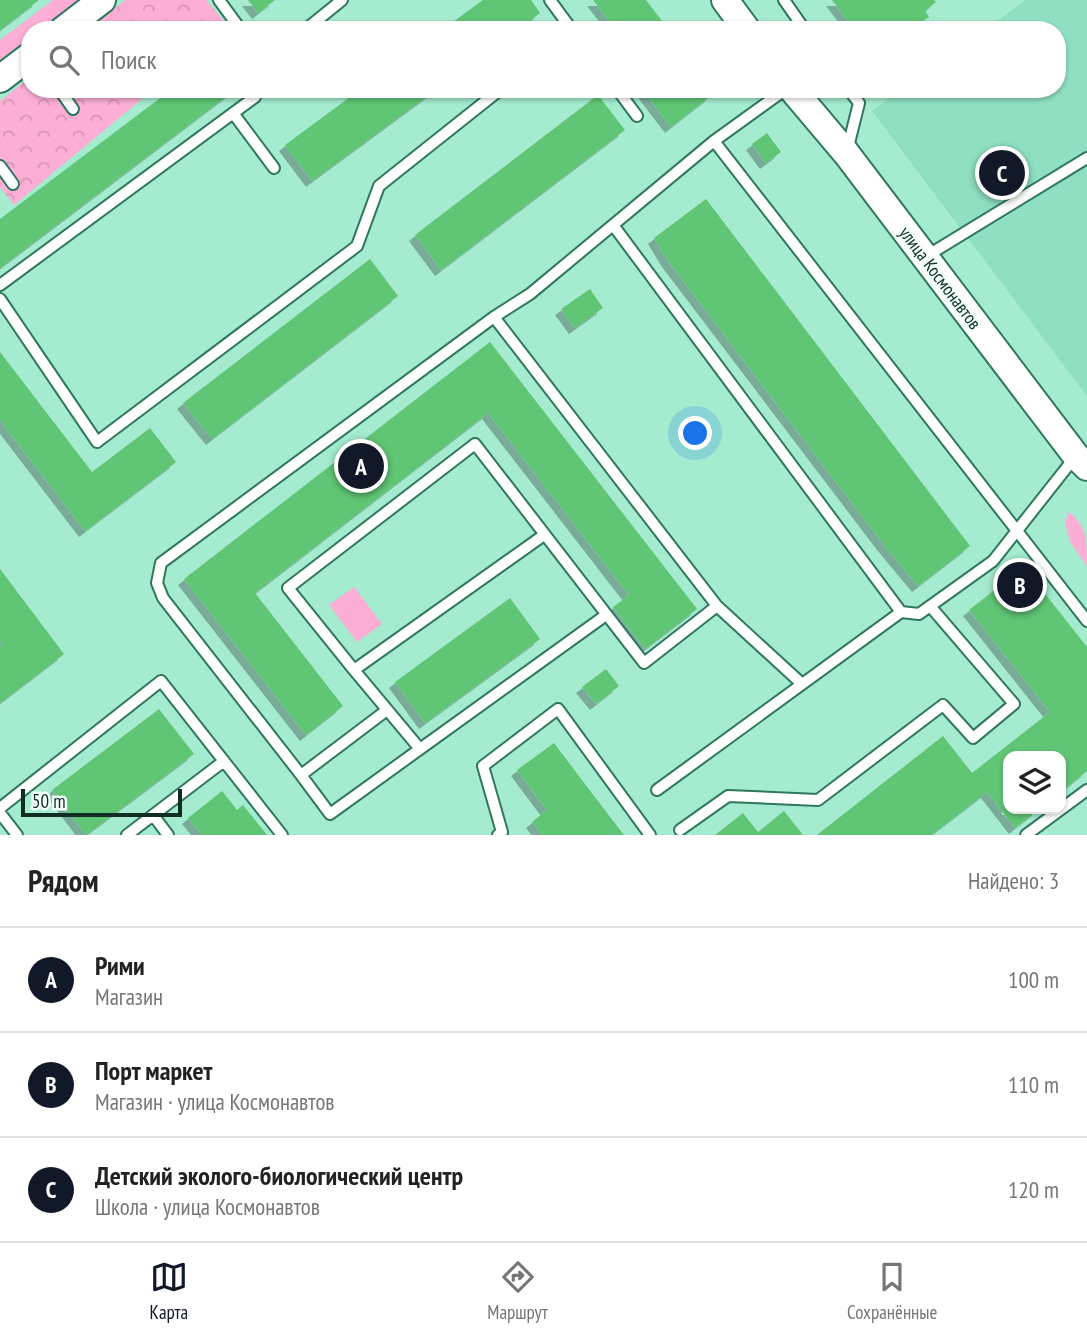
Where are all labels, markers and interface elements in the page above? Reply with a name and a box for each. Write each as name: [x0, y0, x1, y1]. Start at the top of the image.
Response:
search box: [21, 21, 1066, 98]
icon: search: [45, 41, 83, 79]
text: Поиск: [101, 43, 157, 76]
pin: C: [979, 147, 1025, 199]
street label: улица Космонавтов: [894, 222, 987, 334]
your location: [678, 416, 712, 450]
pin: A: [338, 440, 384, 492]
pin: B: [997, 559, 1043, 611]
map controls: [1003, 751, 1066, 814]
button: layers: [1003, 751, 1066, 814]
scale bar: [21, 786, 182, 818]
text: 50 m: [32, 789, 66, 813]
text: Рядом: [28, 861, 99, 900]
text: Найдено: 3: [968, 866, 1059, 895]
text: Рими: [95, 949, 145, 982]
text: A: [45, 965, 57, 994]
text: 100 m: [1008, 965, 1059, 994]
text: Магазин: [95, 982, 163, 1011]
text: Порт маркет: [95, 1054, 213, 1087]
text: B: [45, 1070, 57, 1099]
text: 110 m: [1008, 1070, 1059, 1099]
text: Магазин · улица Космонавтов: [95, 1087, 335, 1116]
text: Детский эколого-биологический центр: [95, 1159, 463, 1192]
text: C: [46, 1175, 56, 1204]
text: 120 m: [1008, 1175, 1059, 1204]
text: Школа · улица Космонавтов: [95, 1192, 320, 1221]
tab: Карта: [150, 1258, 188, 1324]
tab: Маршрут: [487, 1258, 548, 1324]
tab: Сохранённые: [847, 1258, 937, 1324]

